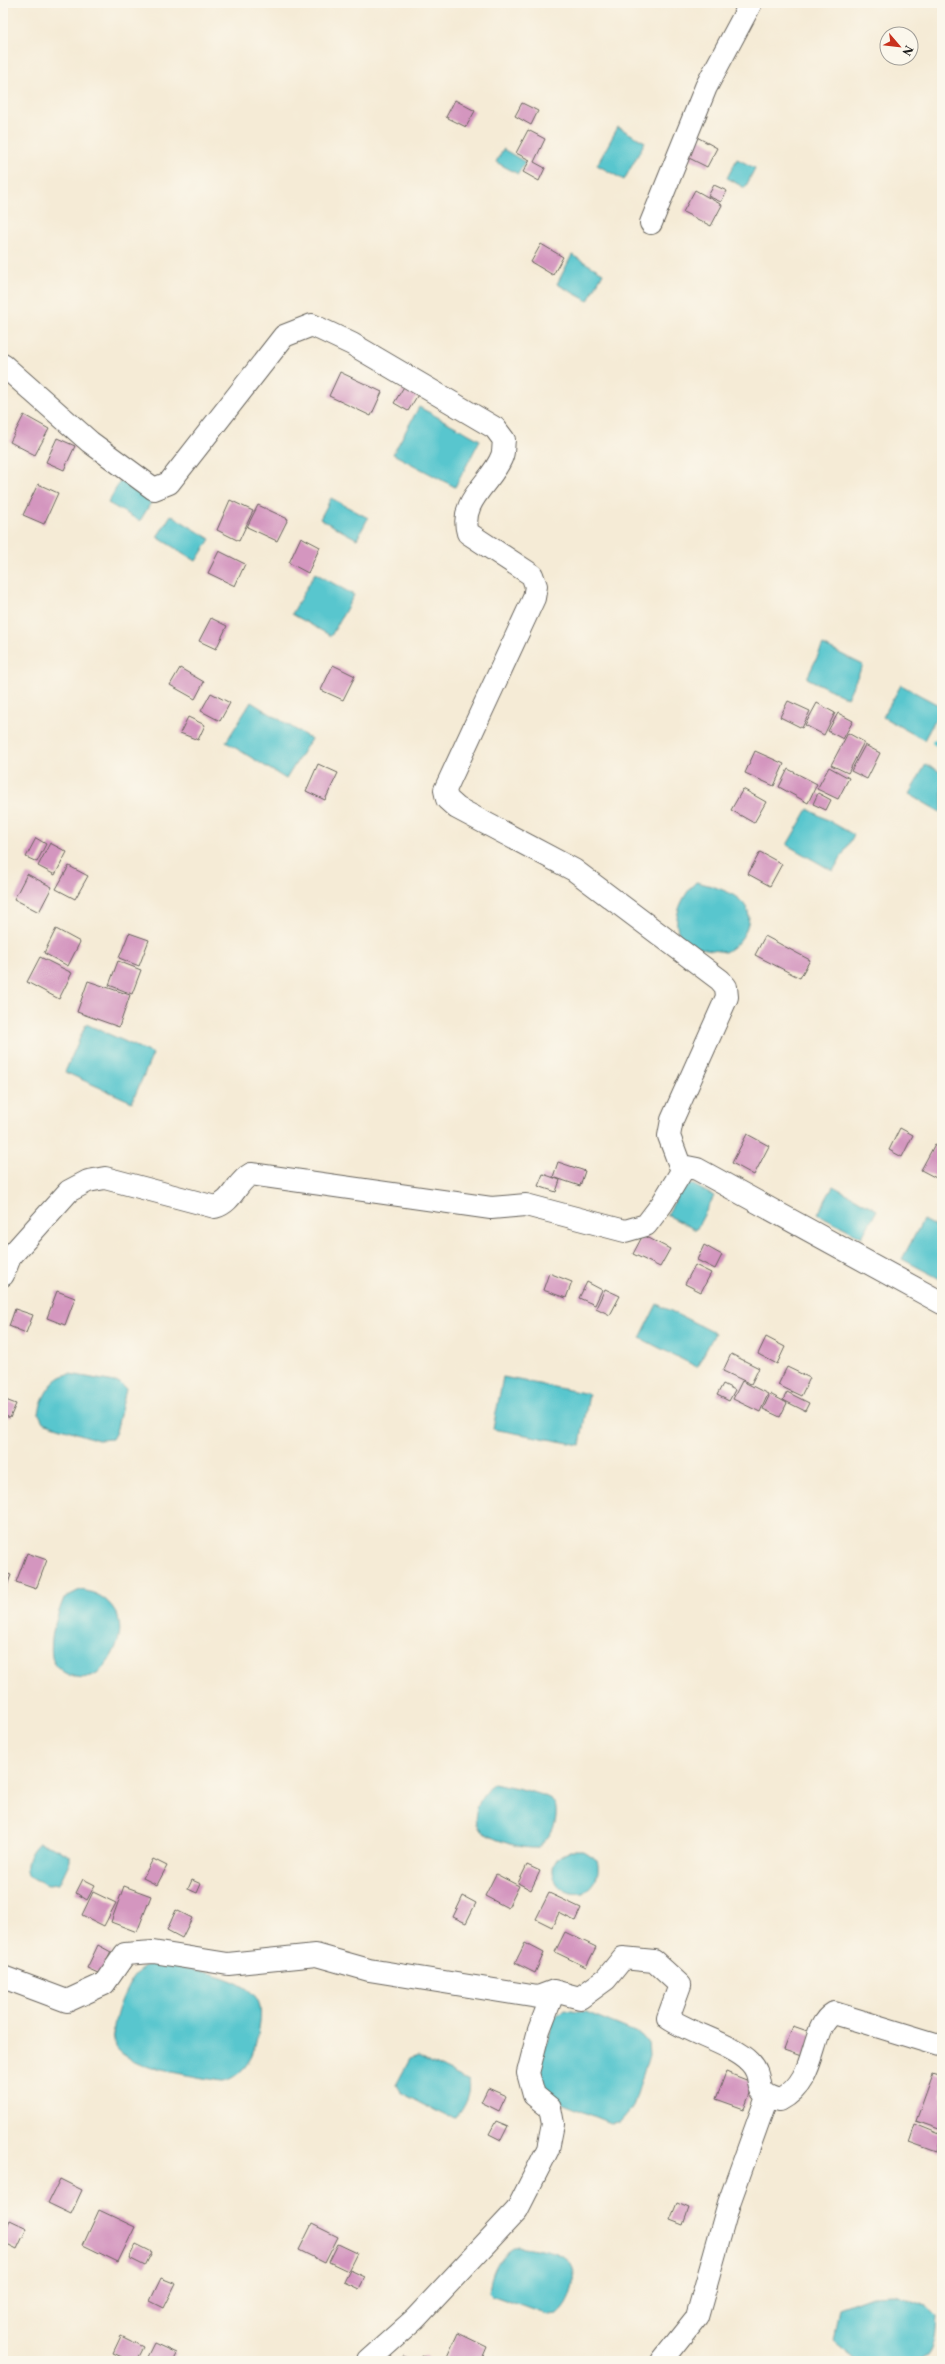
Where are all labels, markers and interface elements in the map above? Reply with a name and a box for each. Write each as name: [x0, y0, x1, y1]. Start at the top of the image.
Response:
north arrow: [879, 26, 919, 66]
text: N: [899, 43, 916, 59]

